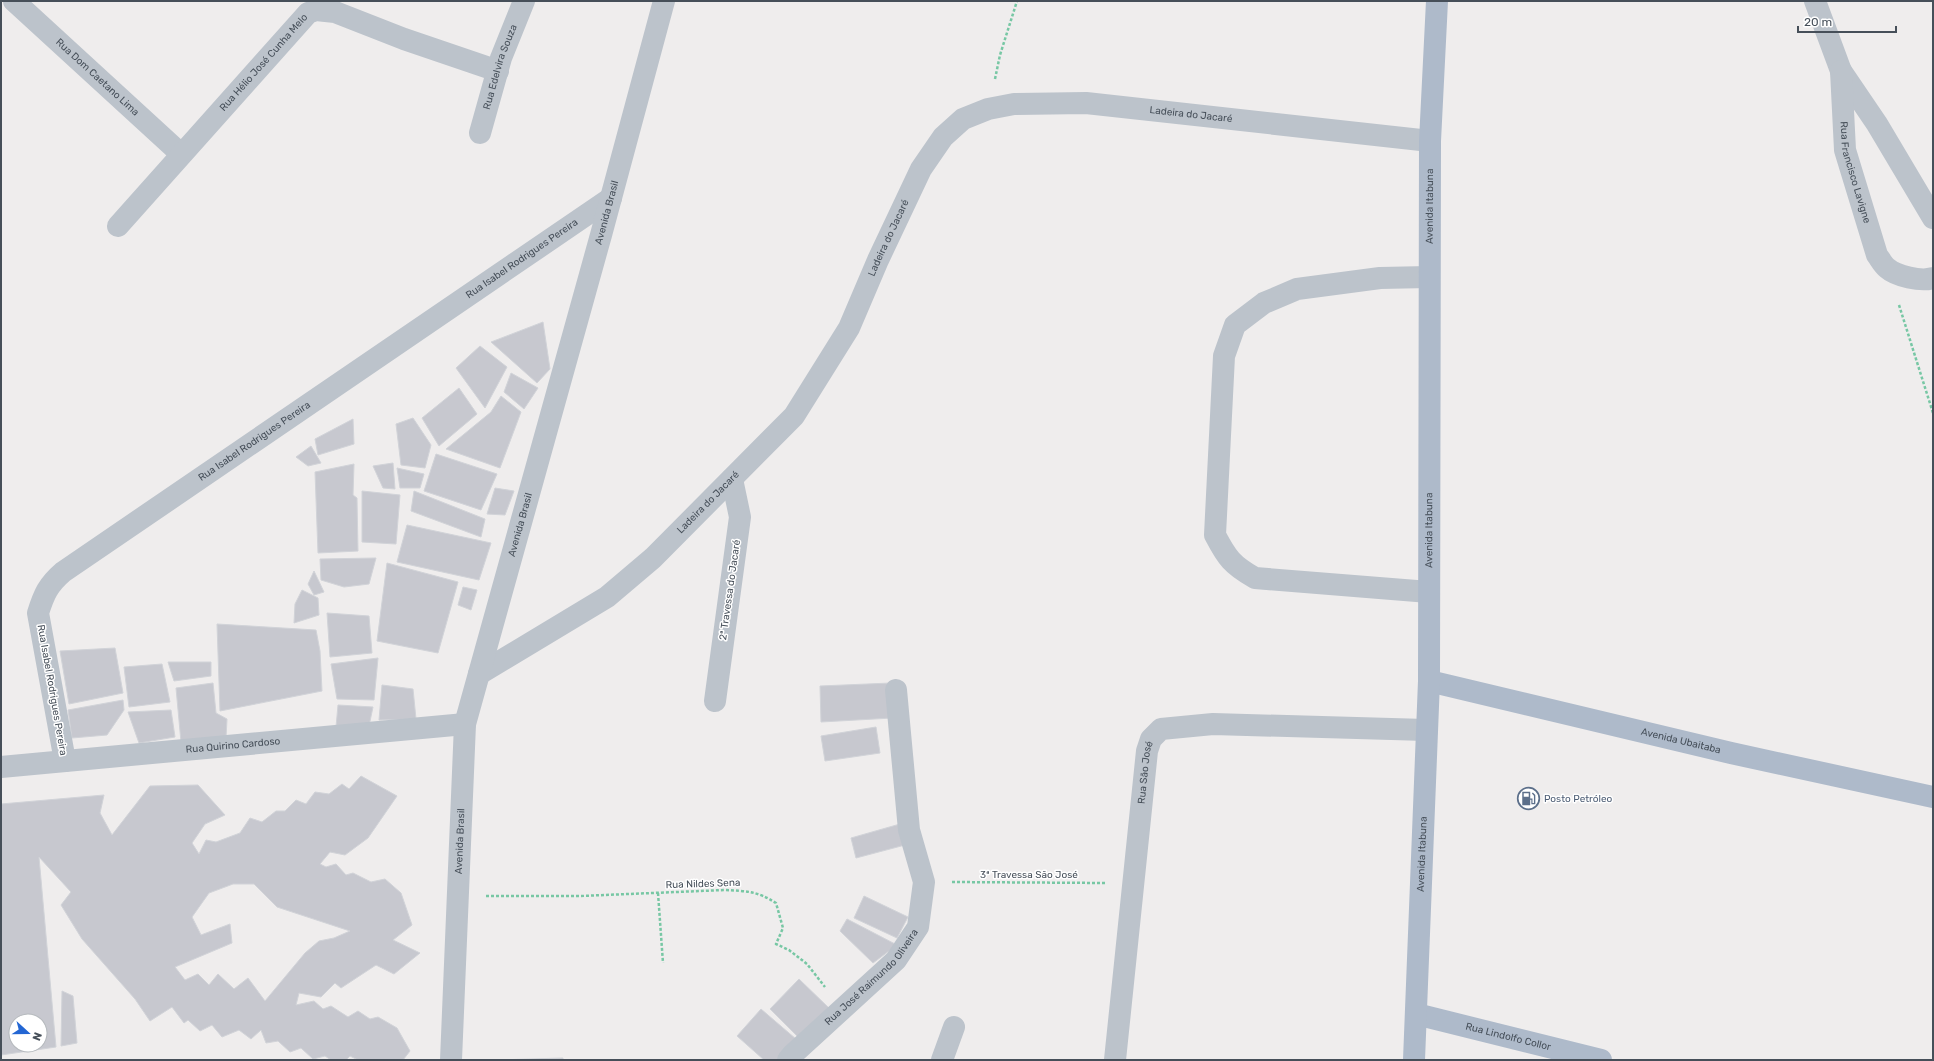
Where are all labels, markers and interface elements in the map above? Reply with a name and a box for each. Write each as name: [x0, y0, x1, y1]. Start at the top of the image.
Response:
scale bar: [1798, 8, 1896, 34]
street label: Rua Hélio José Cunha Melo: [217, 11, 310, 114]
text: 20 m: [1804, 15, 1832, 29]
street label: Rua Edelvira Souza: [481, 23, 520, 111]
street label: Rua Dom Caetano Lima: [53, 36, 141, 118]
street label: Ladeira do Jacaré: [1149, 104, 1233, 125]
street label: Rua Francisco Lavigne: [1838, 121, 1873, 225]
street label: Avenida Itabuna: [1424, 169, 1436, 244]
street label: Avenida Brasil: [593, 179, 621, 246]
street label: Ladeira do Jacaré: [866, 197, 912, 278]
street label: Rua Isabel Rodrigues Pereira: [464, 216, 580, 301]
street label: Rua Isabel Rodrigues Pereira: [196, 399, 313, 484]
street label: Ladeira do Jacaré: [675, 468, 742, 536]
street label: Avenida Brasil: [506, 492, 535, 558]
street label: Avenida Itabuna: [1423, 493, 1435, 568]
street label: 2ª Travessa do Jacaré: [717, 539, 743, 641]
street label: Rua Isabel Rodrigues Pereira: [35, 624, 69, 756]
street label: Avenida Ubaitaba: [1640, 726, 1722, 756]
street label: Rua Quirino Cardoso: [185, 735, 281, 756]
street label: Rua São José: [1136, 739, 1156, 805]
fuel station icon: Posto Petróleo: [1515, 786, 1541, 812]
place label: Posto Petróleo: [1544, 793, 1613, 805]
street label: Avenida Brasil: [453, 808, 467, 874]
street label: Avenida Itabuna: [1415, 816, 1430, 892]
street label: 3ª Travessa São José: [980, 869, 1078, 881]
street label: Rua Nildes Sena: [665, 877, 741, 891]
street label: Rua José Raimundo Oliveira: [822, 927, 921, 1028]
north arrow: [8, 1013, 48, 1053]
street label: Rua Lindolfo Collor: [1464, 1021, 1552, 1053]
text: N: [29, 1030, 44, 1043]

